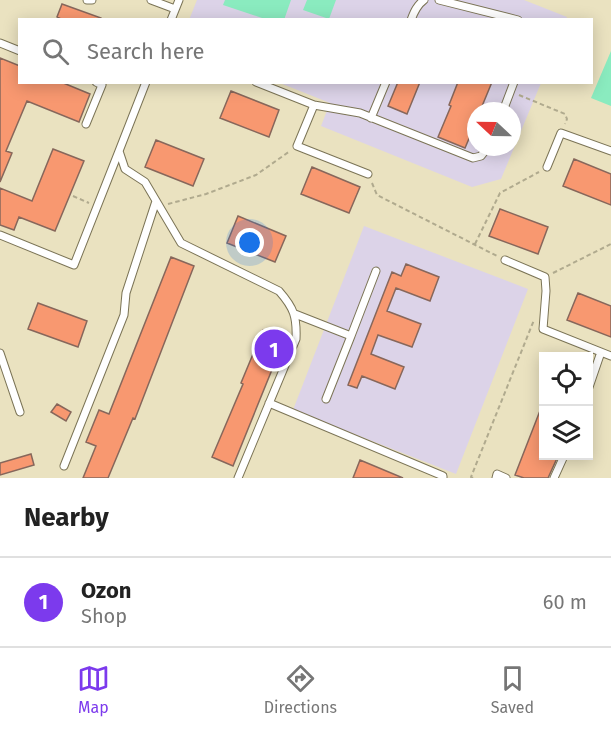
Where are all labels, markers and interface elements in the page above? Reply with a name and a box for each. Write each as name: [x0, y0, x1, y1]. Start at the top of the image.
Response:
search box: [18, 18, 593, 84]
icon: search: [39, 35, 72, 68]
text: Search here: [87, 38, 205, 65]
north arrow: [467, 102, 521, 156]
your location: [235, 228, 264, 257]
pin: 1: [254, 326, 294, 372]
map controls: [539, 352, 593, 460]
button: locate: [539, 352, 593, 406]
button: layers: [539, 406, 593, 460]
text: Nearby: [24, 502, 109, 533]
text: Ozon: [81, 577, 131, 604]
text: 1: [39, 590, 48, 614]
text: 60 m: [543, 590, 587, 614]
text: Shop: [81, 604, 127, 628]
tab: Map: [77, 662, 110, 717]
tab: Directions: [264, 662, 337, 717]
tab: Saved: [491, 662, 534, 717]

